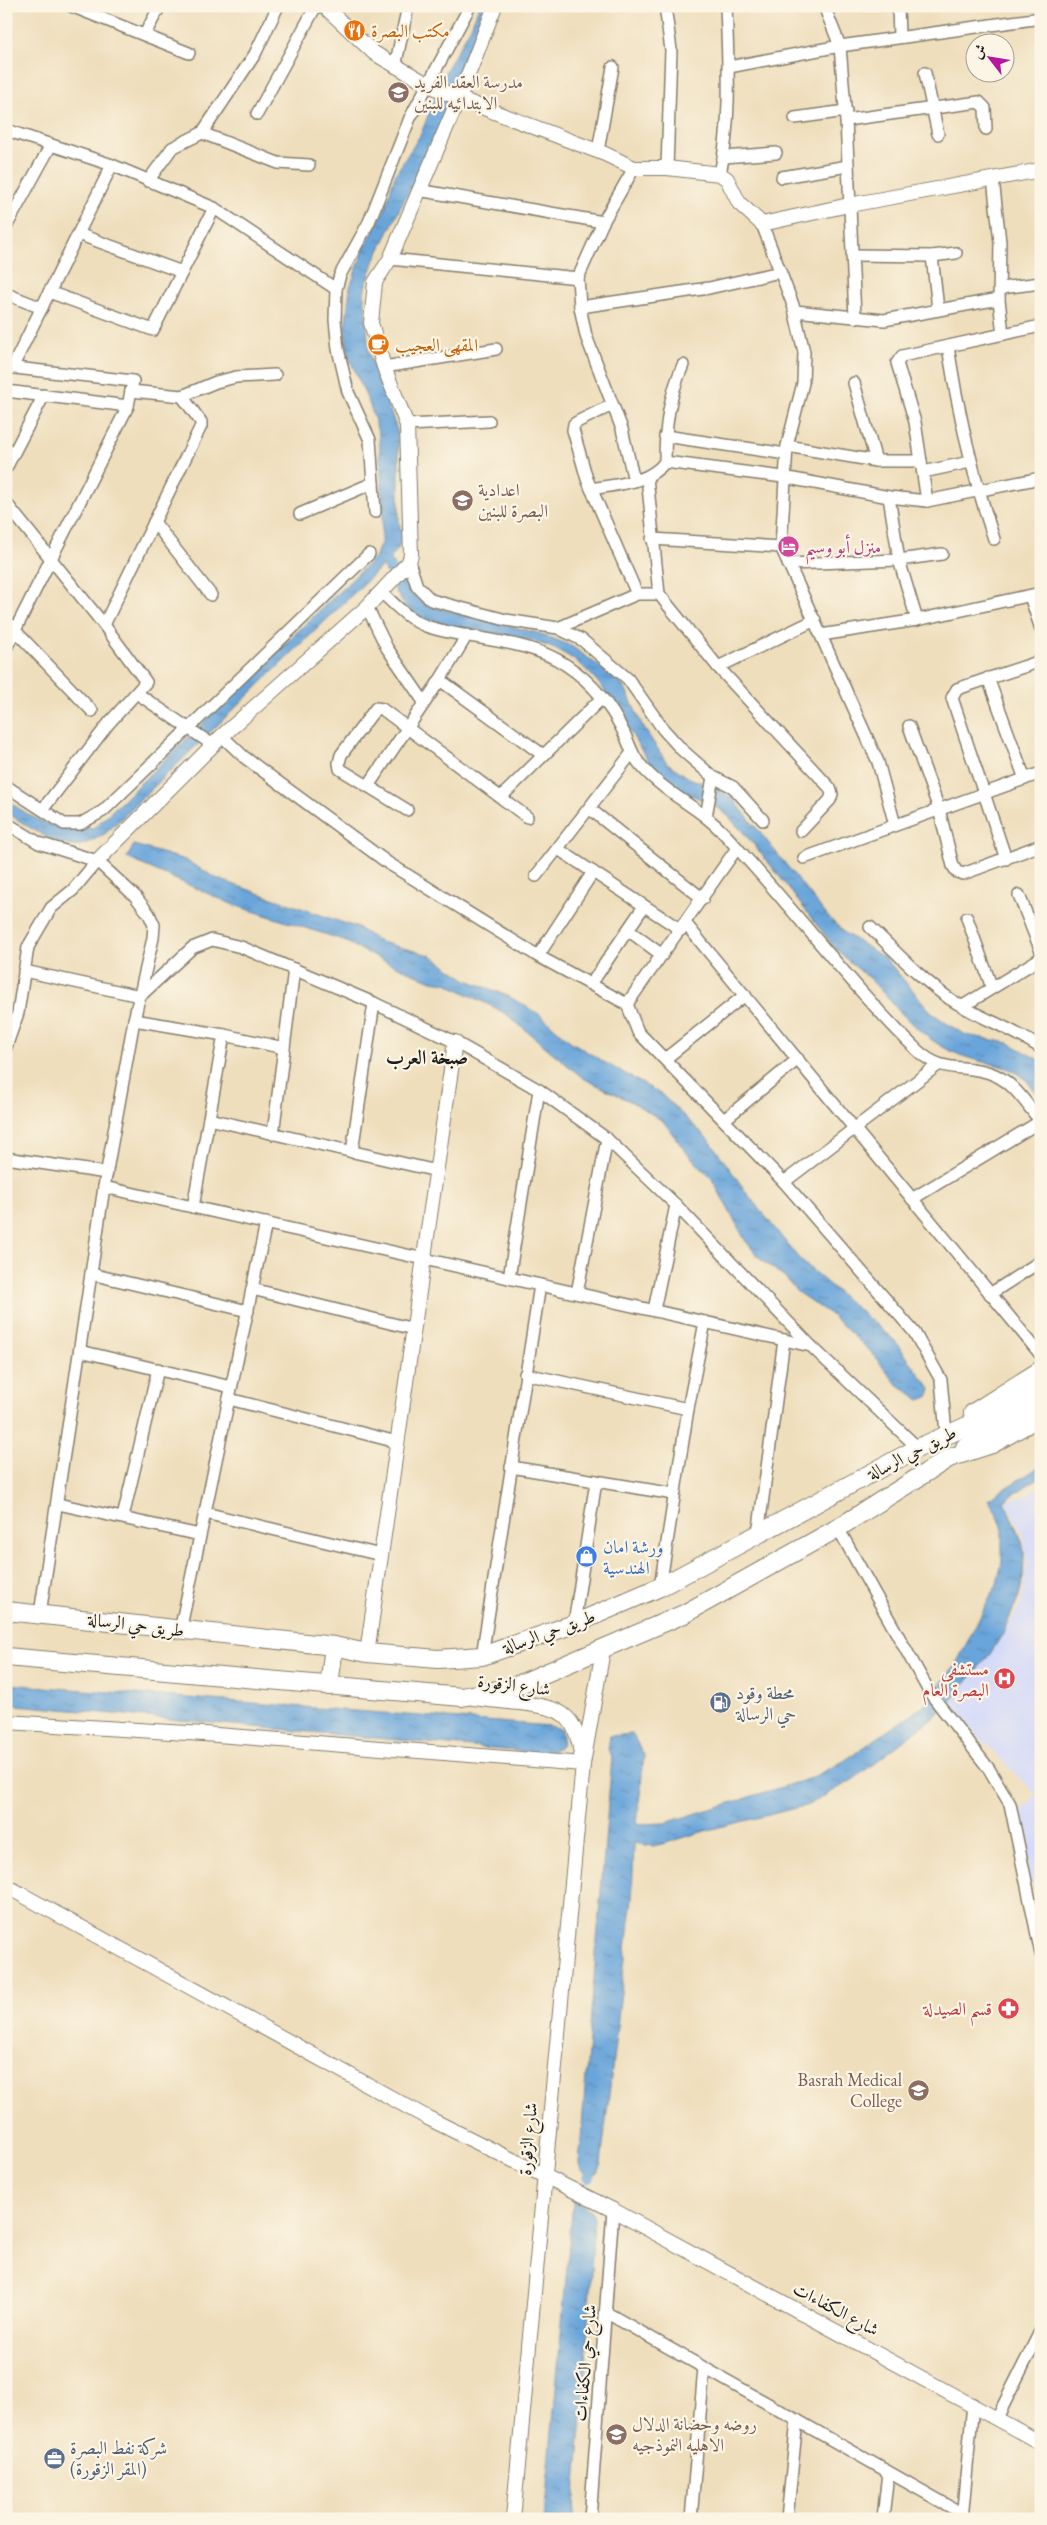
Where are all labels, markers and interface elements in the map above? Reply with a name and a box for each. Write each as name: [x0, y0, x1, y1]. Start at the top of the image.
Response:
restaurant icon: مكتب البصرة: [343, 19, 367, 43]
place label: مكتب البصرة: [371, 19, 450, 43]
north arrow: [964, 32, 1014, 82]
text: ش: [968, 41, 990, 62]
place label: مدرسة العقد الفريد الابتدائيه للبنين: [414, 70, 523, 114]
school or university icon: مدرسة العقد الفريد الابتدائيه للبنين: [386, 80, 410, 104]
cafe icon: المقهى العجيب: [367, 333, 391, 357]
place label: المقهى العجيب: [395, 333, 478, 357]
place label: اعدادية البصرة للبنين: [478, 478, 548, 523]
school or university icon: اعدادية البصرة للبنين: [450, 488, 474, 512]
place label: منزل أبو وسيم: [805, 534, 881, 565]
hotel icon: منزل أبو وسيم: [777, 535, 801, 559]
district label: صبخة العرب: [386, 1044, 468, 1070]
street label: طريق حي الرسالة: [862, 1420, 962, 1489]
place label: ورشة امان الهندسية: [603, 1535, 663, 1579]
shop icon: ورشة امان الهندسية: [575, 1545, 599, 1569]
street label: طريق حي الرسالة: [498, 1604, 600, 1663]
street label: طريق حي الرسالة: [85, 1607, 186, 1646]
place label: مستشفى البصرة العام: [922, 1657, 989, 1706]
hospital icon: مستشفى البصرة العام: [993, 1667, 1017, 1691]
street label: شارع الزقورة: [476, 1669, 552, 1704]
place label: محطة وقود حي الرسالة: [735, 1681, 796, 1729]
fuel station icon: محطة وقود حي الرسالة: [708, 1691, 732, 1715]
place label: قسم الصيدلة: [922, 1997, 992, 2027]
pharmacy icon: قسم الصيدلة: [996, 1997, 1020, 2021]
place label: Basrah Medical College: [798, 2068, 902, 2112]
school or university icon: Basrah Medical College: [906, 2078, 930, 2102]
street label: شارع الزقورة: [513, 2101, 546, 2177]
street label: شارع الكفاءات: [787, 2276, 883, 2344]
street label: شارع حي الكفاءات: [568, 2303, 605, 2423]
place label: روضه وحضانة الدلال الاهليه النموذجيه: [632, 2412, 757, 2456]
school or university icon: روضه وحضانة الدلال الاهليه النموذجيه: [604, 2422, 628, 2446]
place label: شركة نفط البصرة (المقر الزقورة): [70, 2436, 167, 2481]
office icon: شركة نفط البصرة (المقر الزقورة): [42, 2446, 66, 2470]

